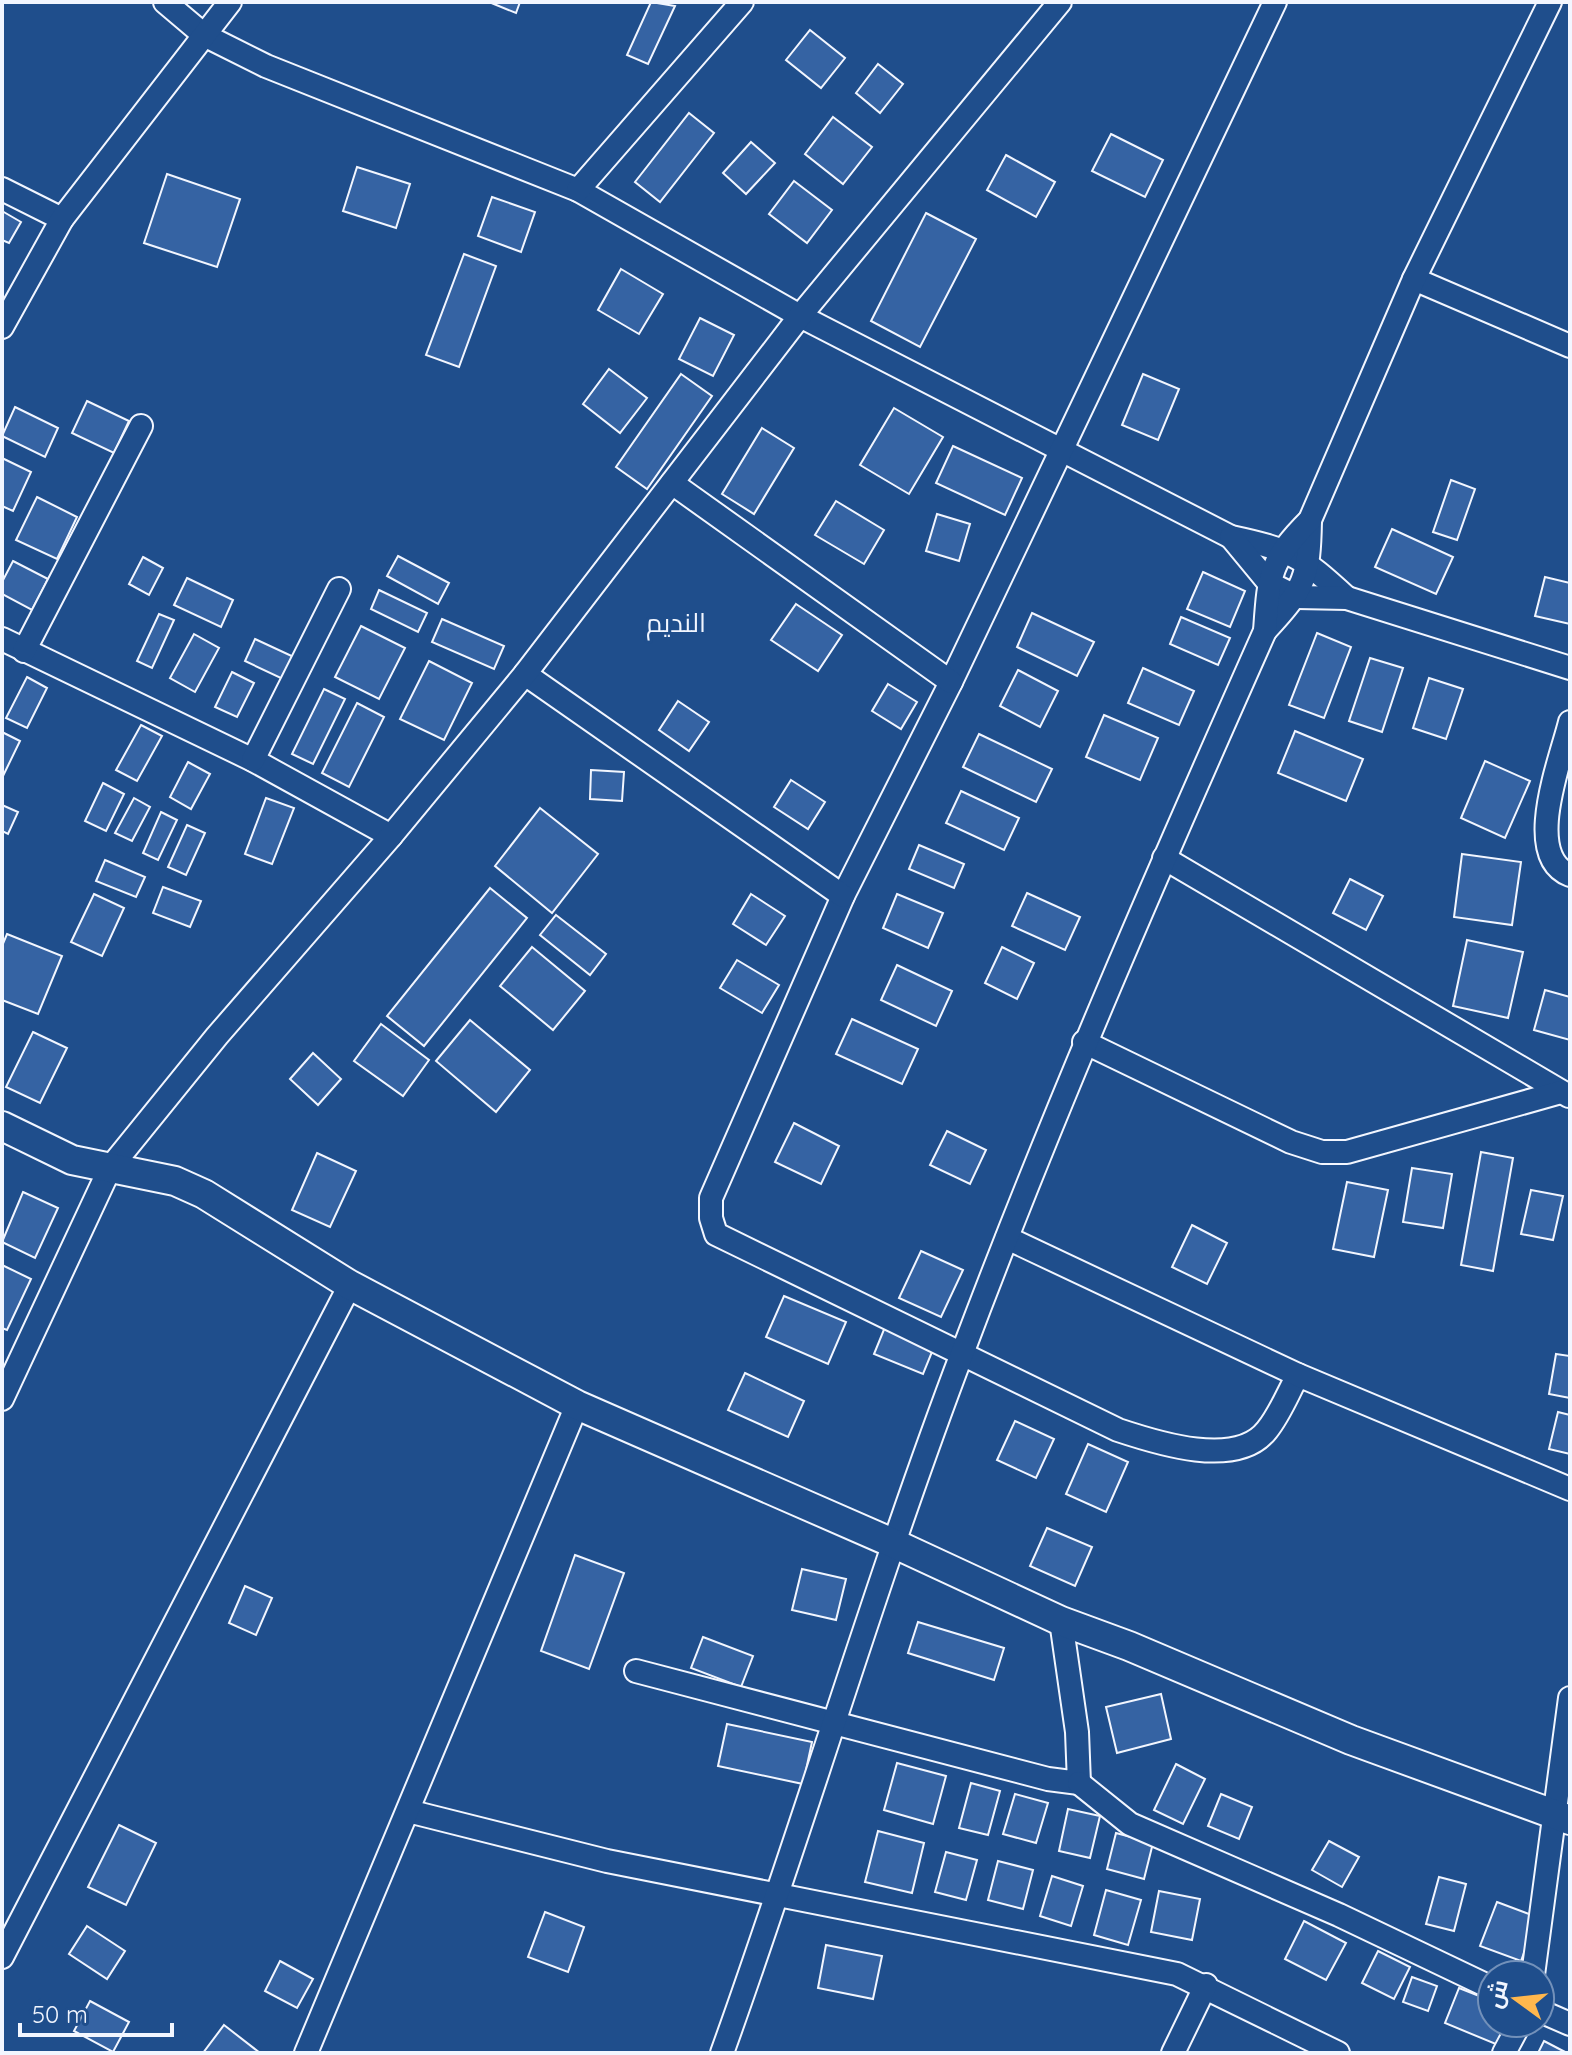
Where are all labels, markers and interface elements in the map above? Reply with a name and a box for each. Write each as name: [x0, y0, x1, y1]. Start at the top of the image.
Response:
district label: النديم: [646, 606, 706, 641]
north arrow: [1476, 1959, 1556, 2039]
text: ش: [1480, 1977, 1514, 2011]
scale bar: [20, 1987, 172, 2037]
text: 50 m: [32, 1999, 88, 2029]

